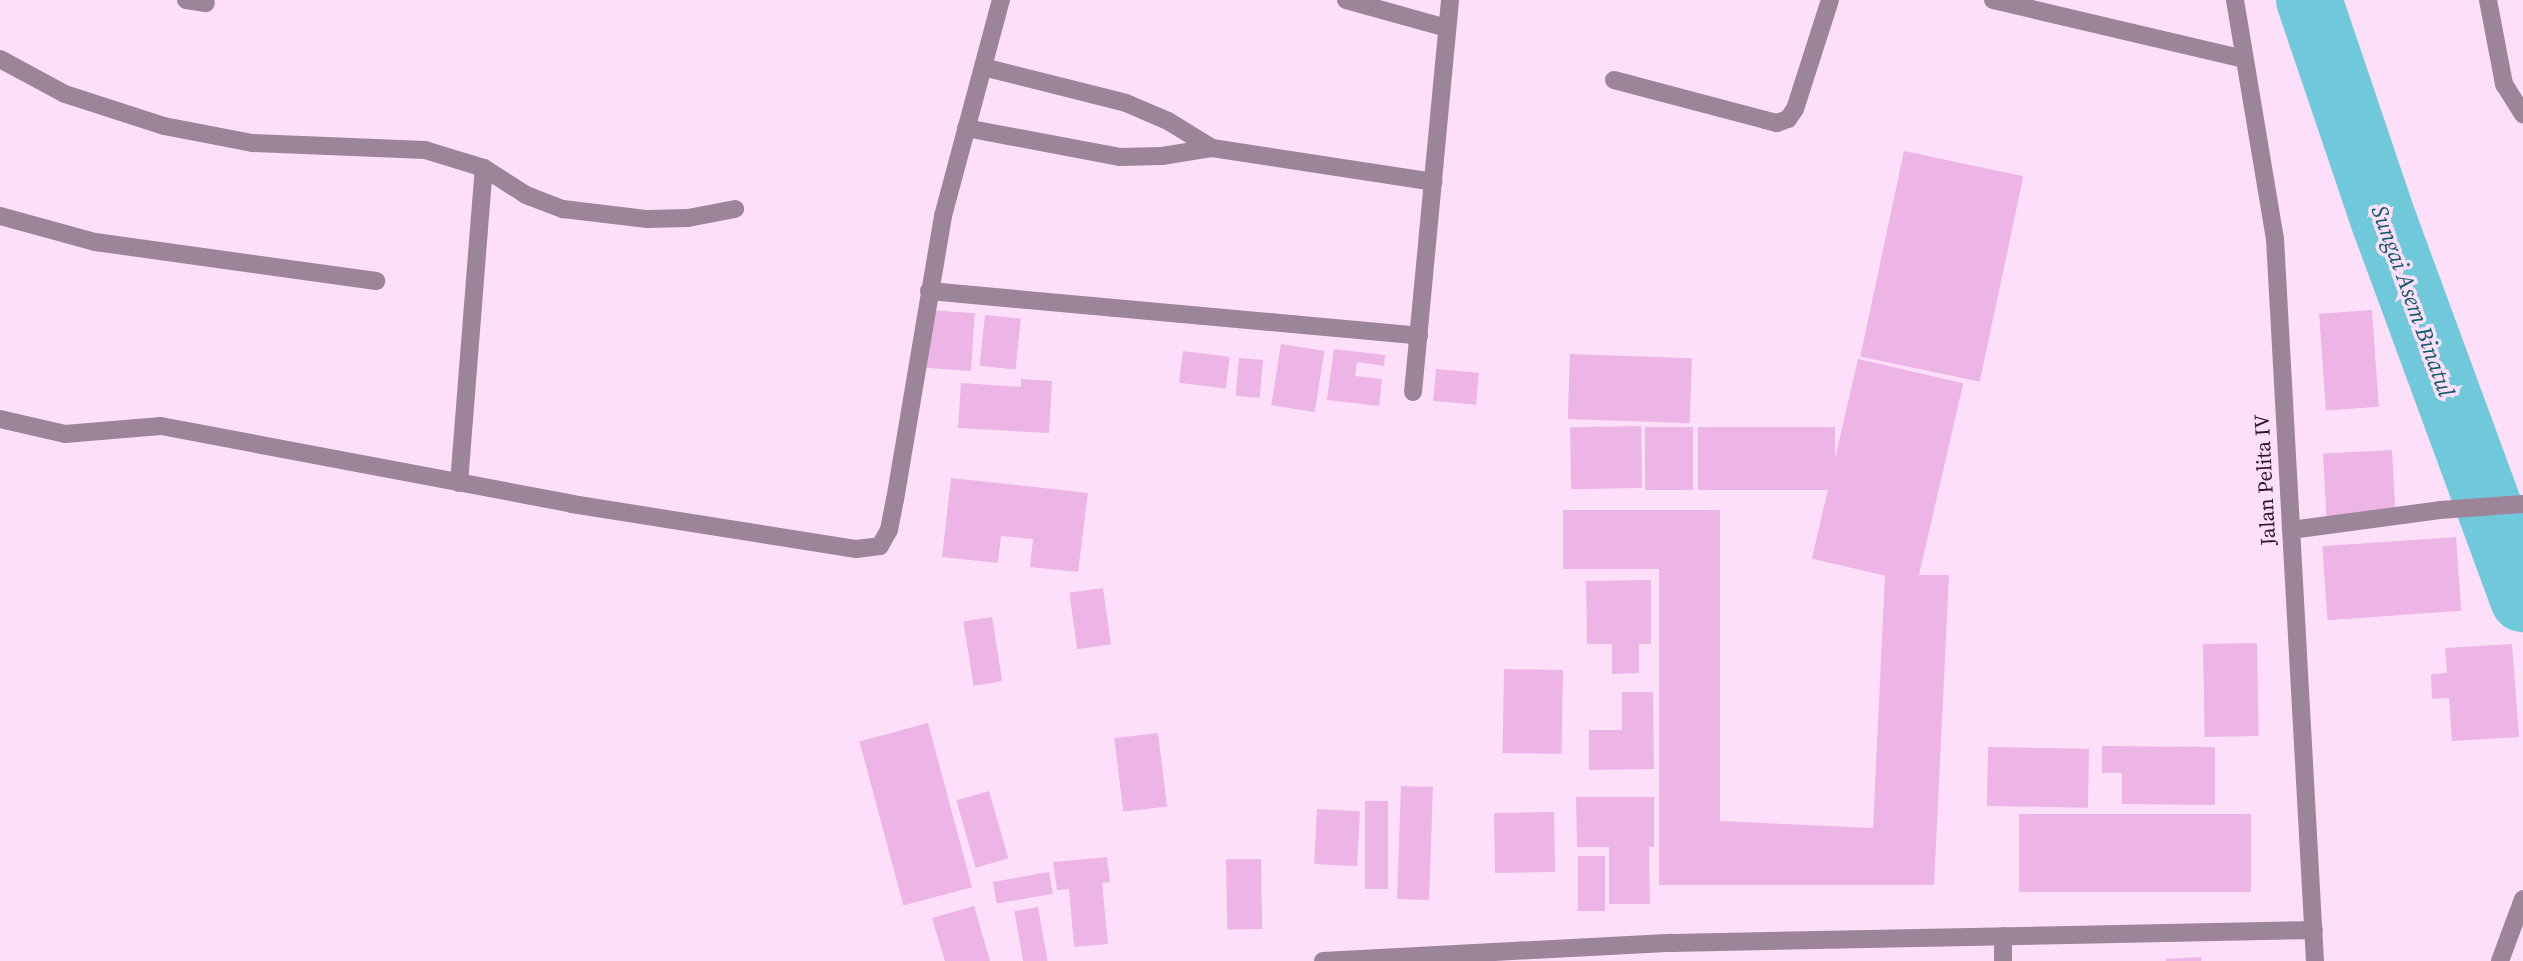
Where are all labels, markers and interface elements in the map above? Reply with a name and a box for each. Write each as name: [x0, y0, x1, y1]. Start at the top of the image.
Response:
water label: Sungai Asem Binatul: [2366, 202, 2460, 400]
street label: Jalan Pelita IV: [2249, 414, 2281, 546]

